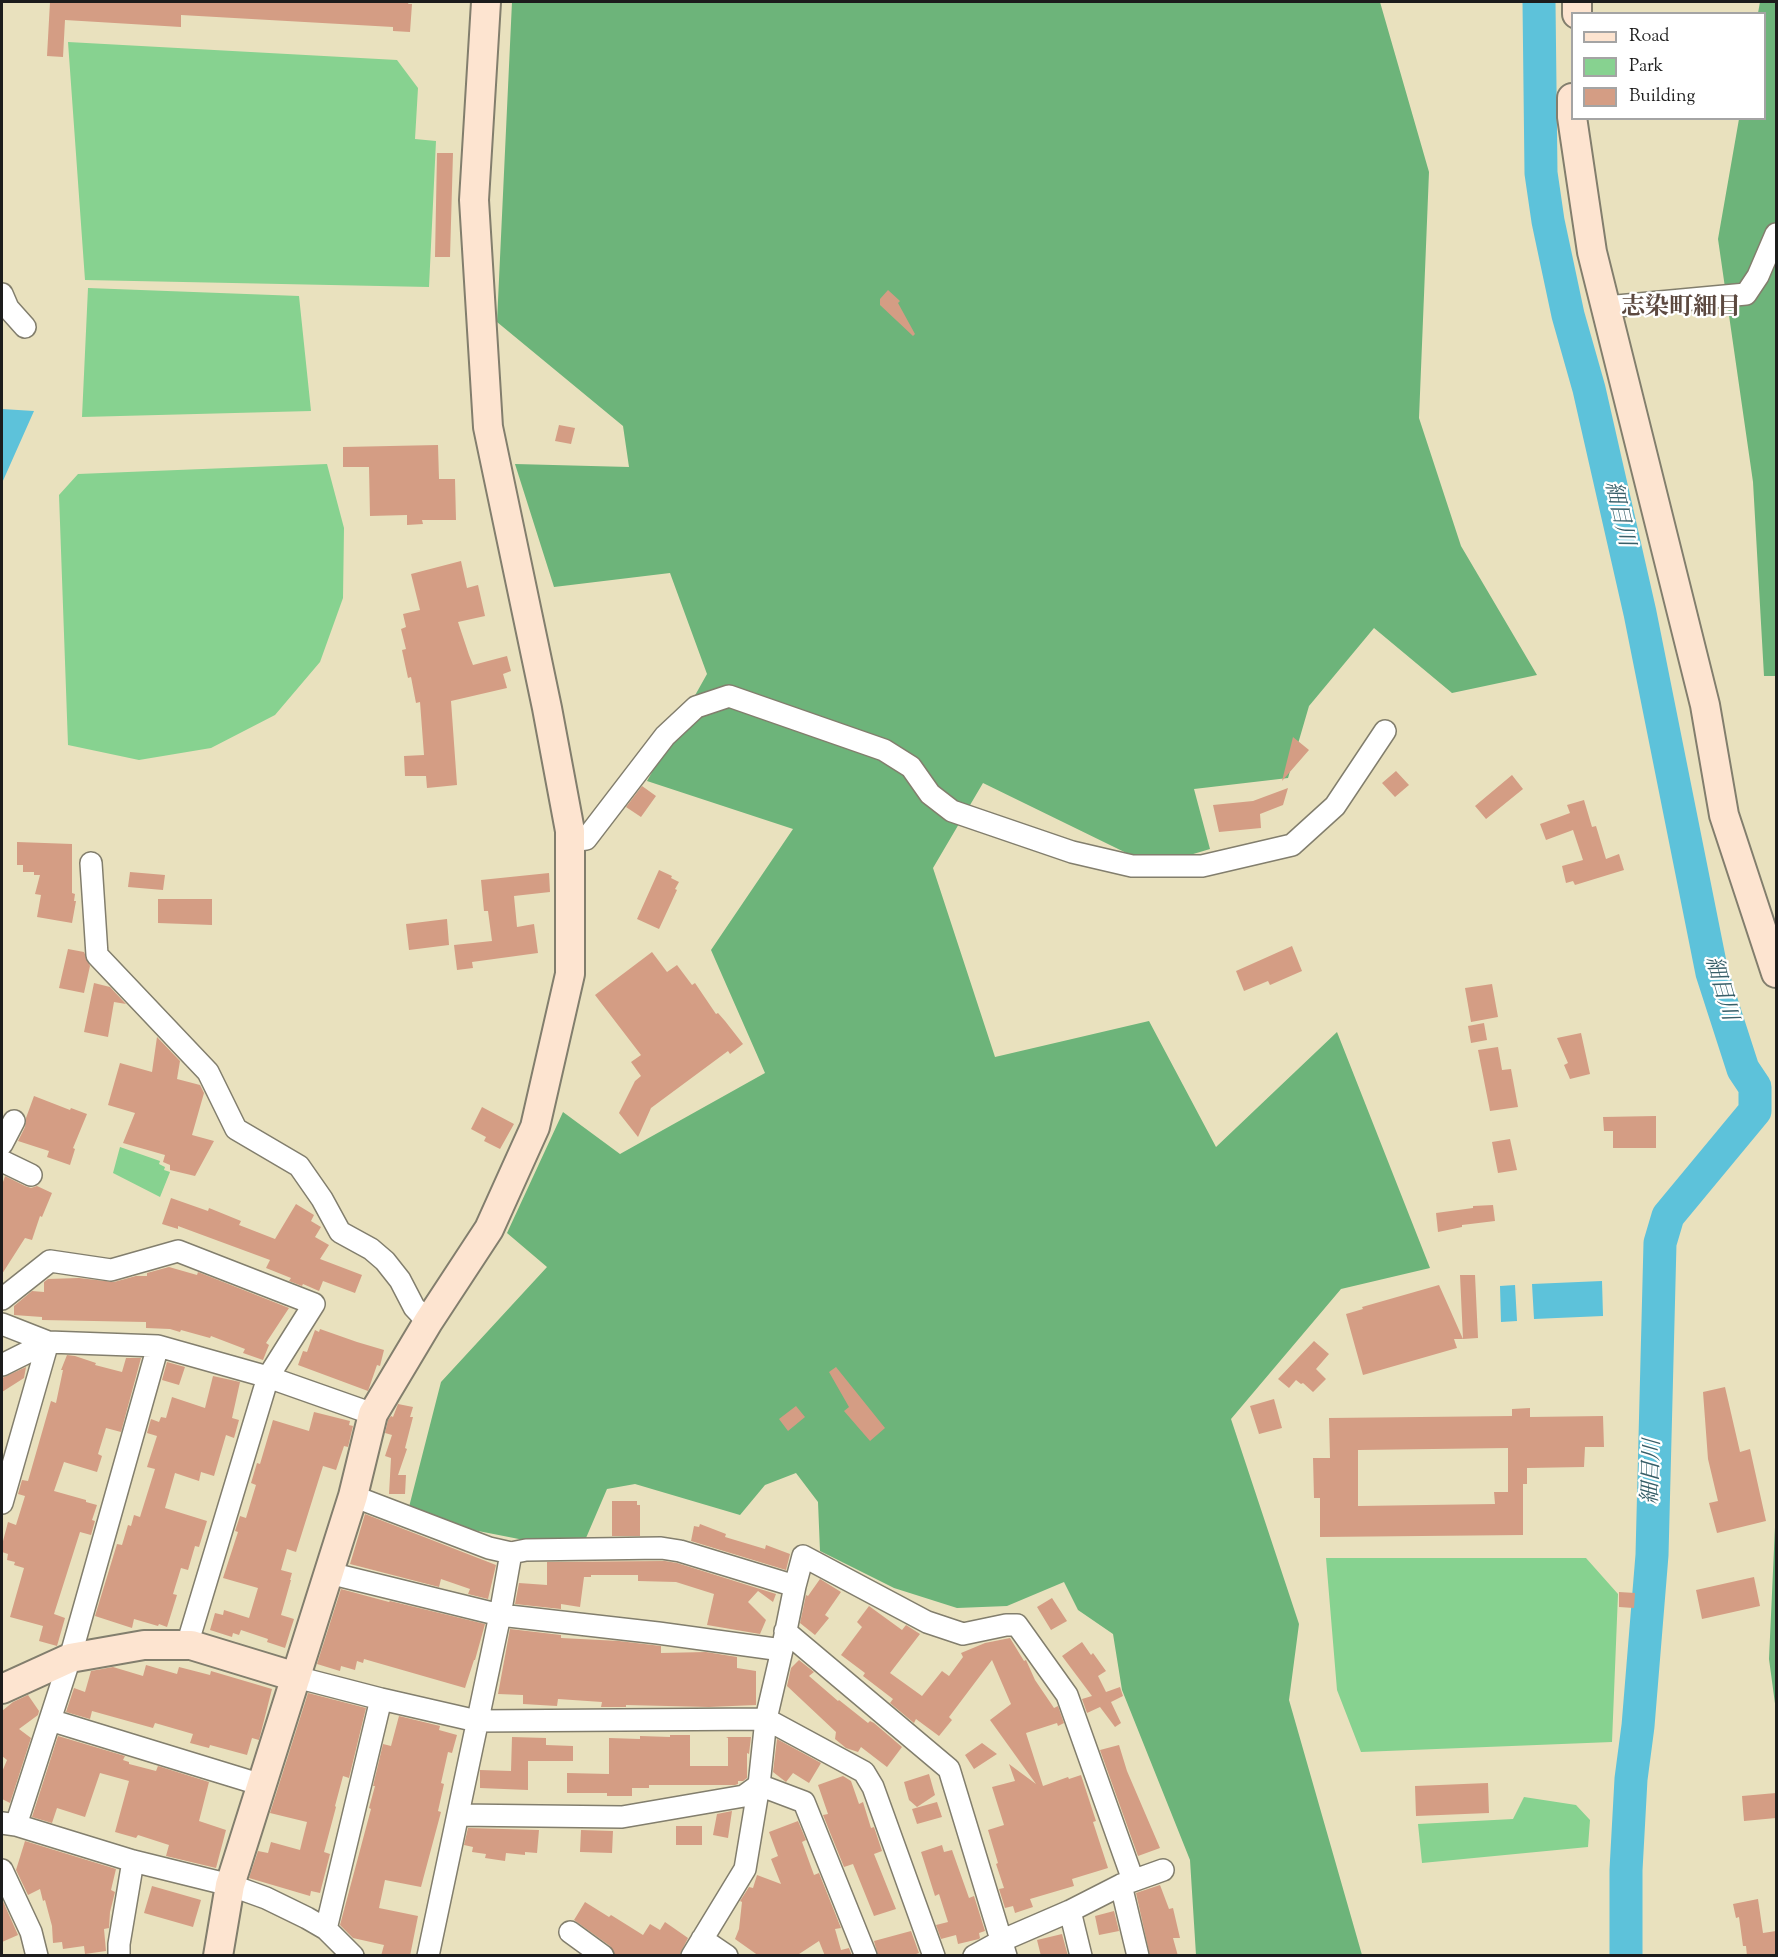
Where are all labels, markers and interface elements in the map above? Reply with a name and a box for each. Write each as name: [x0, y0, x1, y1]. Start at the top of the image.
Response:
legend: [1571, 12, 1766, 120]
text: Road: [1629, 24, 1669, 50]
text: Park: [1629, 54, 1663, 80]
text: Building: [1629, 84, 1695, 110]
district label: 志染町細目: [1621, 296, 1741, 324]
water label: 細目川: [1597, 479, 1637, 549]
water label: 細目川: [1697, 954, 1741, 1024]
water label: 細目川: [1640, 1439, 1668, 1505]

